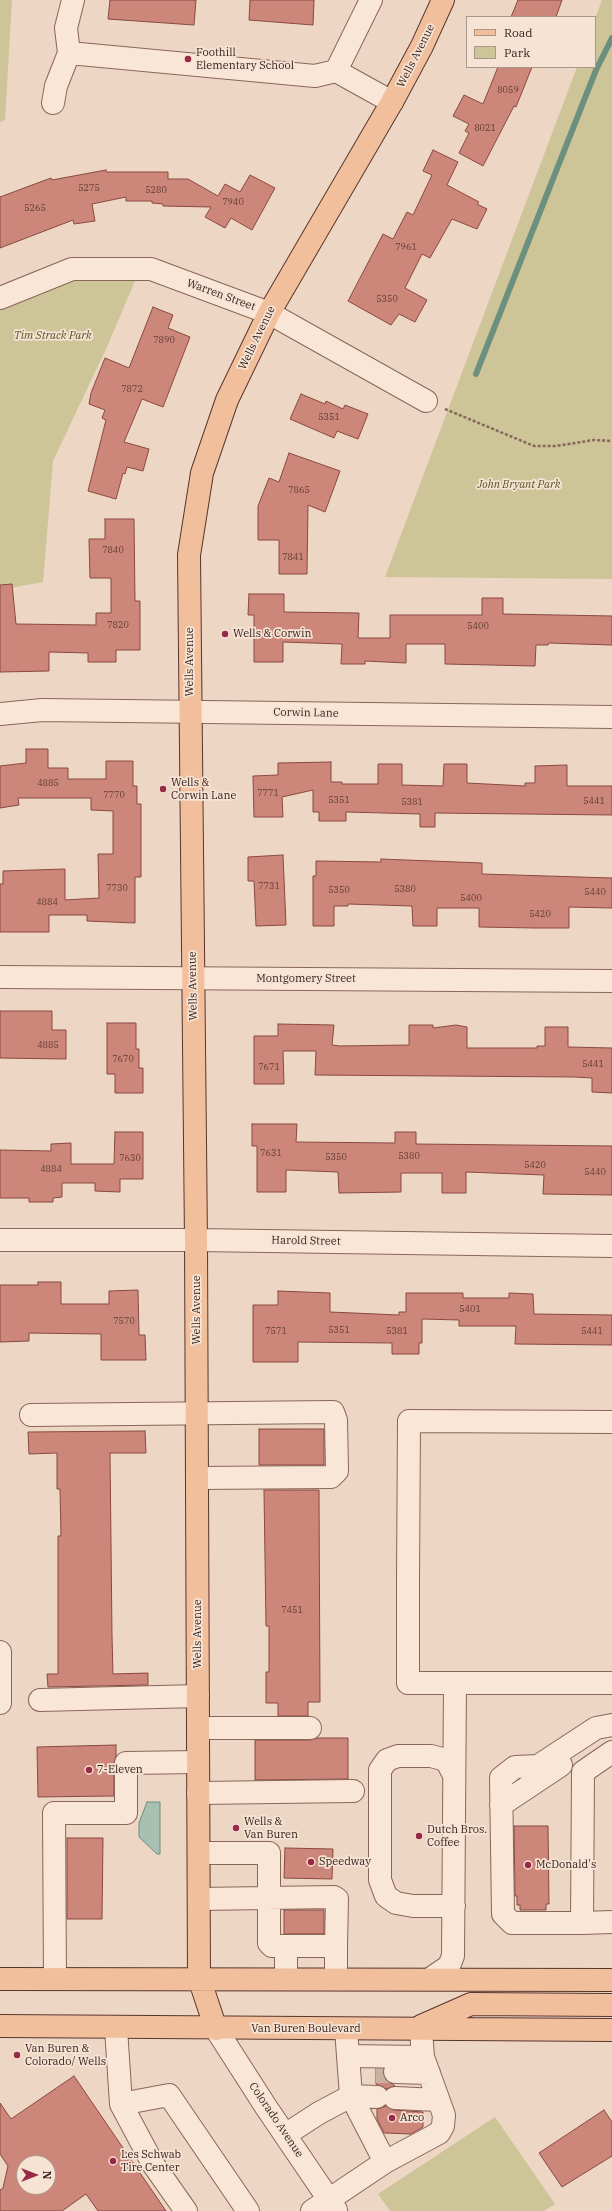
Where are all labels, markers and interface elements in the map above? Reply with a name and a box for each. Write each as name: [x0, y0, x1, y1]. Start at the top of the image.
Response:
legend: [466, 16, 596, 68]
street label: Wells Avenue: [394, 22, 438, 90]
text: Road: [504, 25, 533, 40]
text: Park: [504, 45, 530, 60]
place label: Foothill Elementary School: [196, 46, 294, 72]
marker: Foothill Elementary School: [183, 54, 193, 64]
house number: 8059: [497, 85, 519, 95]
house number: 8021: [474, 123, 496, 133]
house number: 5275: [78, 183, 100, 193]
house number: 5280: [145, 185, 167, 195]
house number: 7940: [222, 197, 244, 207]
house number: 5265: [24, 203, 46, 213]
house number: 7961: [395, 242, 417, 252]
street label: Warren Street: [185, 276, 257, 314]
house number: 5350: [376, 294, 398, 304]
street label: Wells Avenue: [236, 304, 278, 372]
park label: Tim Strack Park: [14, 329, 92, 343]
house number: 7890: [153, 335, 175, 345]
house number: 7872: [121, 384, 143, 394]
house number: 5351: [318, 412, 340, 422]
park label: John Bryant Park: [477, 478, 561, 492]
house number: 7865: [288, 485, 310, 495]
house number: 7840: [102, 545, 124, 555]
house number: 7841: [282, 552, 304, 562]
house number: 7820: [107, 620, 129, 630]
house number: 5400: [467, 621, 489, 631]
street label: Wells Avenue: [183, 627, 197, 697]
place label: Wells & Corwin: [233, 627, 311, 641]
marker: Wells & Corwin: [220, 629, 230, 639]
street label: Corwin Lane: [273, 706, 339, 720]
place label: Wells & Corwin Lane: [171, 776, 236, 802]
house number: 4885: [37, 778, 59, 788]
marker: Wells & Corwin Lane: [158, 784, 168, 794]
house number: 7771: [257, 788, 279, 798]
house number: 7770: [103, 790, 125, 800]
house number: 5351: [328, 795, 350, 805]
house number: 5441: [583, 796, 605, 806]
house number: 5381: [401, 797, 423, 807]
house number: 7731: [258, 881, 280, 891]
house number: 7730: [106, 883, 128, 893]
house number: 5380: [394, 884, 416, 894]
house number: 5350: [328, 885, 350, 895]
house number: 5440: [584, 887, 606, 897]
house number: 5400: [460, 893, 482, 903]
house number: 4884: [36, 897, 58, 907]
house number: 5420: [529, 909, 551, 919]
street label: Wells Avenue: [186, 951, 200, 1021]
street label: Montgomery Street: [256, 972, 356, 986]
house number: 4885: [37, 1040, 59, 1050]
house number: 7670: [112, 1054, 134, 1064]
house number: 5441: [582, 1059, 604, 1069]
house number: 7671: [258, 1062, 280, 1072]
house number: 7631: [260, 1148, 282, 1158]
house number: 5380: [398, 1151, 420, 1161]
house number: 5350: [325, 1152, 347, 1162]
house number: 7630: [119, 1153, 141, 1163]
house number: 5420: [524, 1160, 546, 1170]
house number: 4884: [40, 1164, 62, 1174]
house number: 5440: [584, 1167, 606, 1177]
street label: Harold Street: [271, 1234, 341, 1248]
street label: Wells Avenue: [190, 1275, 204, 1345]
house number: 5401: [459, 1304, 481, 1314]
house number: 7570: [113, 1316, 135, 1326]
house number: 5351: [328, 1325, 350, 1335]
house number: 7571: [265, 1326, 287, 1336]
house number: 5381: [386, 1326, 408, 1336]
house number: 5441: [581, 1326, 603, 1336]
street label: Wells Avenue: [191, 1599, 205, 1669]
house number: 7451: [281, 1605, 303, 1615]
place label: 7-Eleven: [97, 1763, 143, 1777]
marker: 7-Eleven: [84, 1765, 94, 1775]
place label: Wells & Van Buren: [244, 1815, 298, 1841]
marker: Wells & Van Buren: [231, 1823, 241, 1833]
place label: Dutch Bros. Coffee: [427, 1823, 487, 1849]
marker: Dutch Bros. Coffee: [414, 1831, 424, 1841]
place label: Speedway: [319, 1855, 371, 1869]
marker: Speedway: [306, 1857, 316, 1867]
place label: McDonald's: [536, 1858, 596, 1872]
marker: McDonald's: [523, 1860, 533, 1870]
street label: Van Buren Boulevard: [251, 2022, 361, 2036]
place label: Van Buren & Colorado/ Wells: [25, 2042, 106, 2068]
marker: Van Buren & Colorado/ Wells: [12, 2050, 22, 2060]
street label: Colorado Avenue: [246, 2080, 306, 2160]
place label: Arco: [400, 2111, 424, 2125]
marker: Arco: [387, 2113, 397, 2123]
place label: Les Schwab Tire Center: [121, 2148, 181, 2174]
north arrow: [16, 2155, 56, 2195]
marker: Les Schwab Tire Center: [108, 2156, 118, 2166]
text: N: [40, 2171, 54, 2179]

